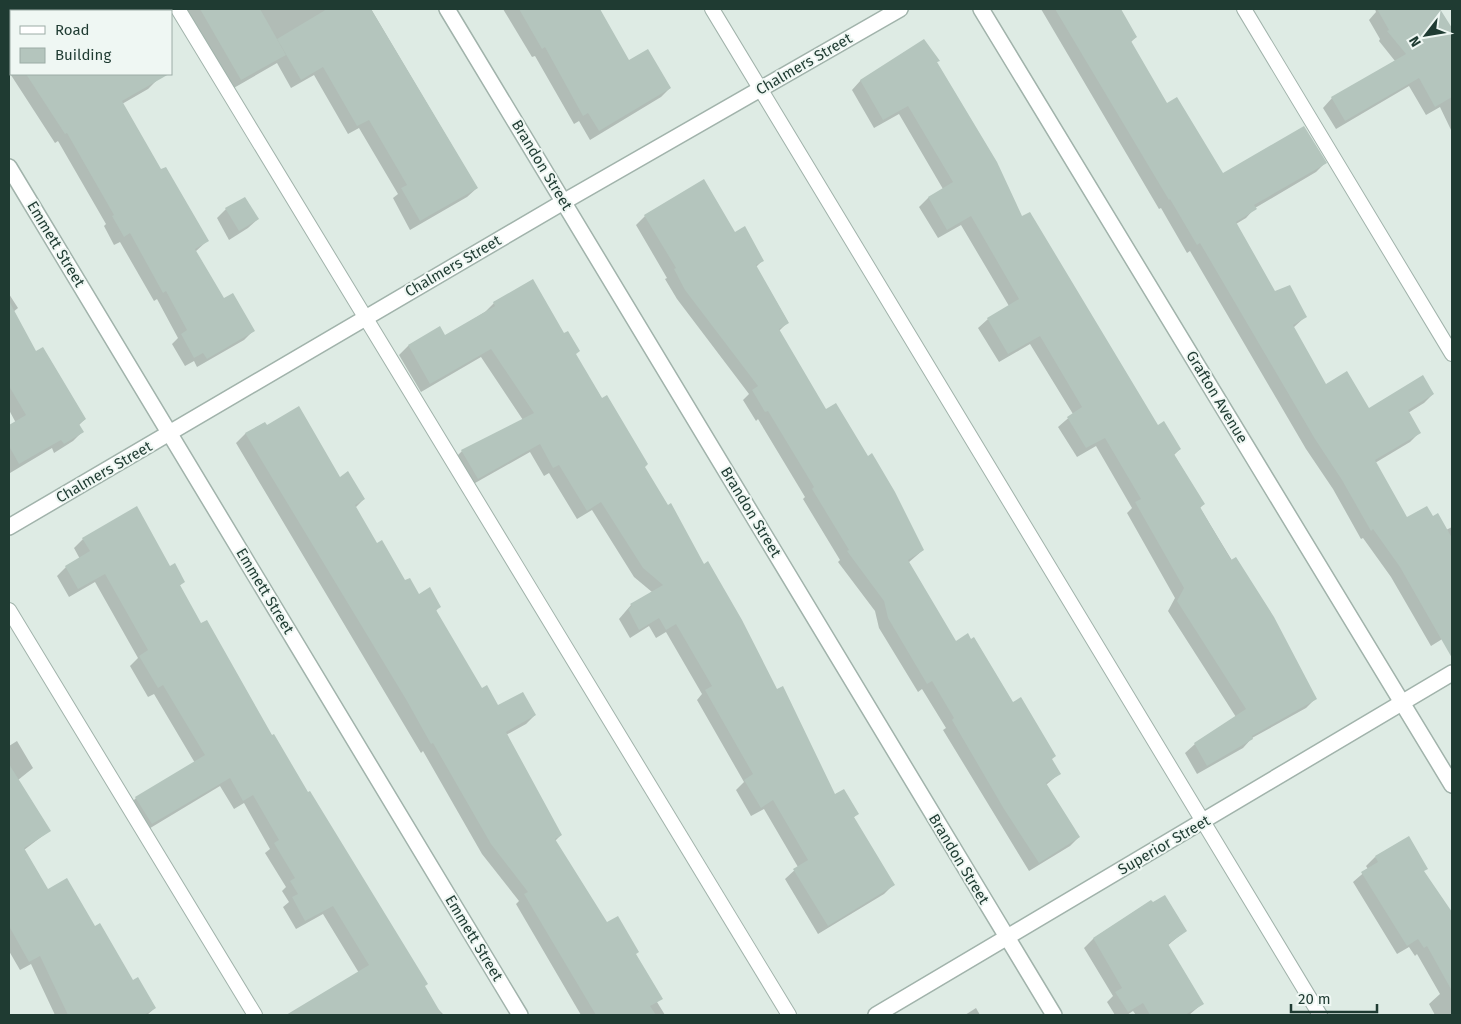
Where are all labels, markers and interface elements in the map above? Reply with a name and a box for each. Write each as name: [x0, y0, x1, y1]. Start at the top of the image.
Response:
legend: [10, 10, 172, 75]
north arrow: [1401, 10, 1451, 60]
text: Road: [55, 21, 90, 39]
street label: Chalmers Street: [753, 29, 856, 99]
text: N: [1406, 33, 1425, 50]
text: Building: [55, 46, 111, 64]
street label: Brandon Street: [508, 116, 576, 214]
street label: Emmett Street: [23, 198, 89, 291]
street label: Chalmers Street: [402, 231, 505, 301]
street label: Grafton Avenue: [1182, 348, 1252, 446]
street label: Chalmers Street: [53, 437, 156, 507]
street label: Brandon Street: [717, 463, 785, 561]
street label: Emmett Street: [232, 545, 298, 638]
street label: Brandon Street: [925, 810, 993, 908]
street label: Superior Street: [1115, 811, 1214, 879]
street label: Emmett Street: [441, 892, 507, 985]
scale bar: [1291, 982, 1377, 1014]
text: 20 m: [1298, 990, 1331, 1008]

